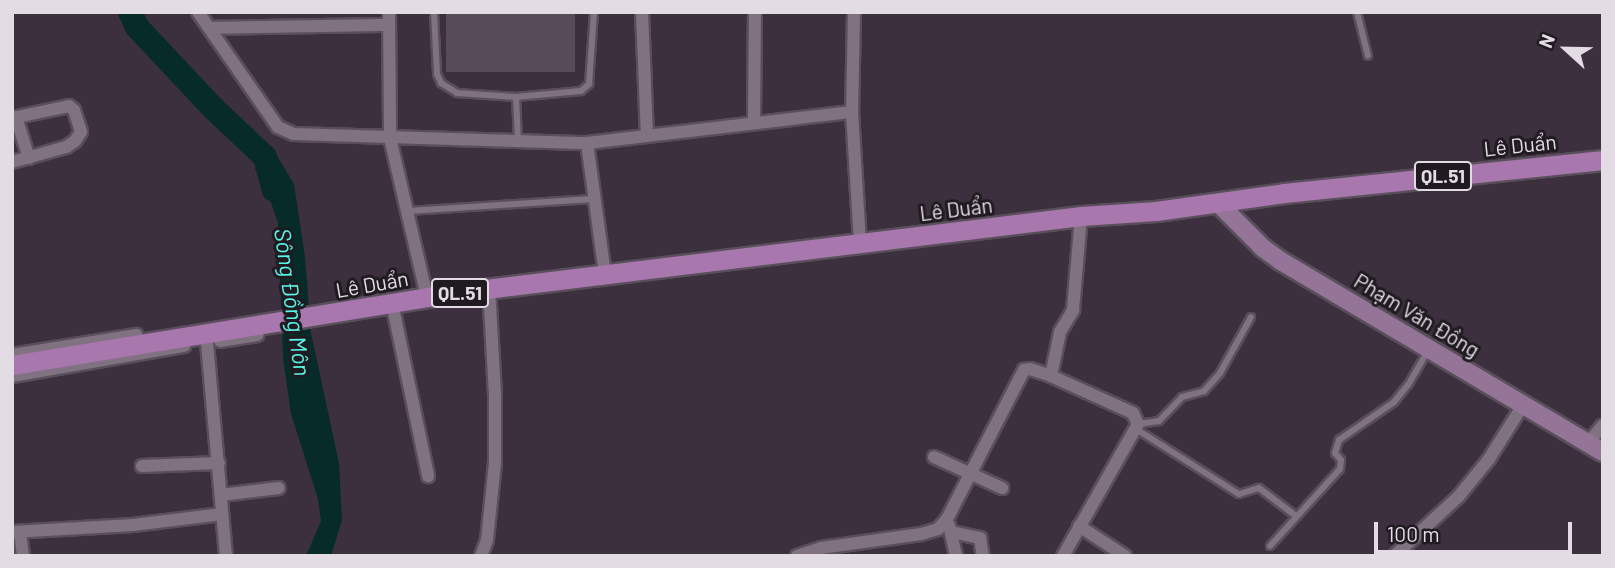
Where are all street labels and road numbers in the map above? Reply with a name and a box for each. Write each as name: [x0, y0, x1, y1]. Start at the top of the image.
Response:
street label: Lê Duẩn: [1482, 129, 1558, 161]
road number: QL.51: [1413, 160, 1473, 192]
street label: Lê Duẩn: [918, 192, 994, 226]
street label: Lê Duẩn: [334, 265, 410, 303]
street label: Phạm Văn Đồng: [1350, 268, 1484, 362]
road number: QL.51: [430, 278, 490, 308]

